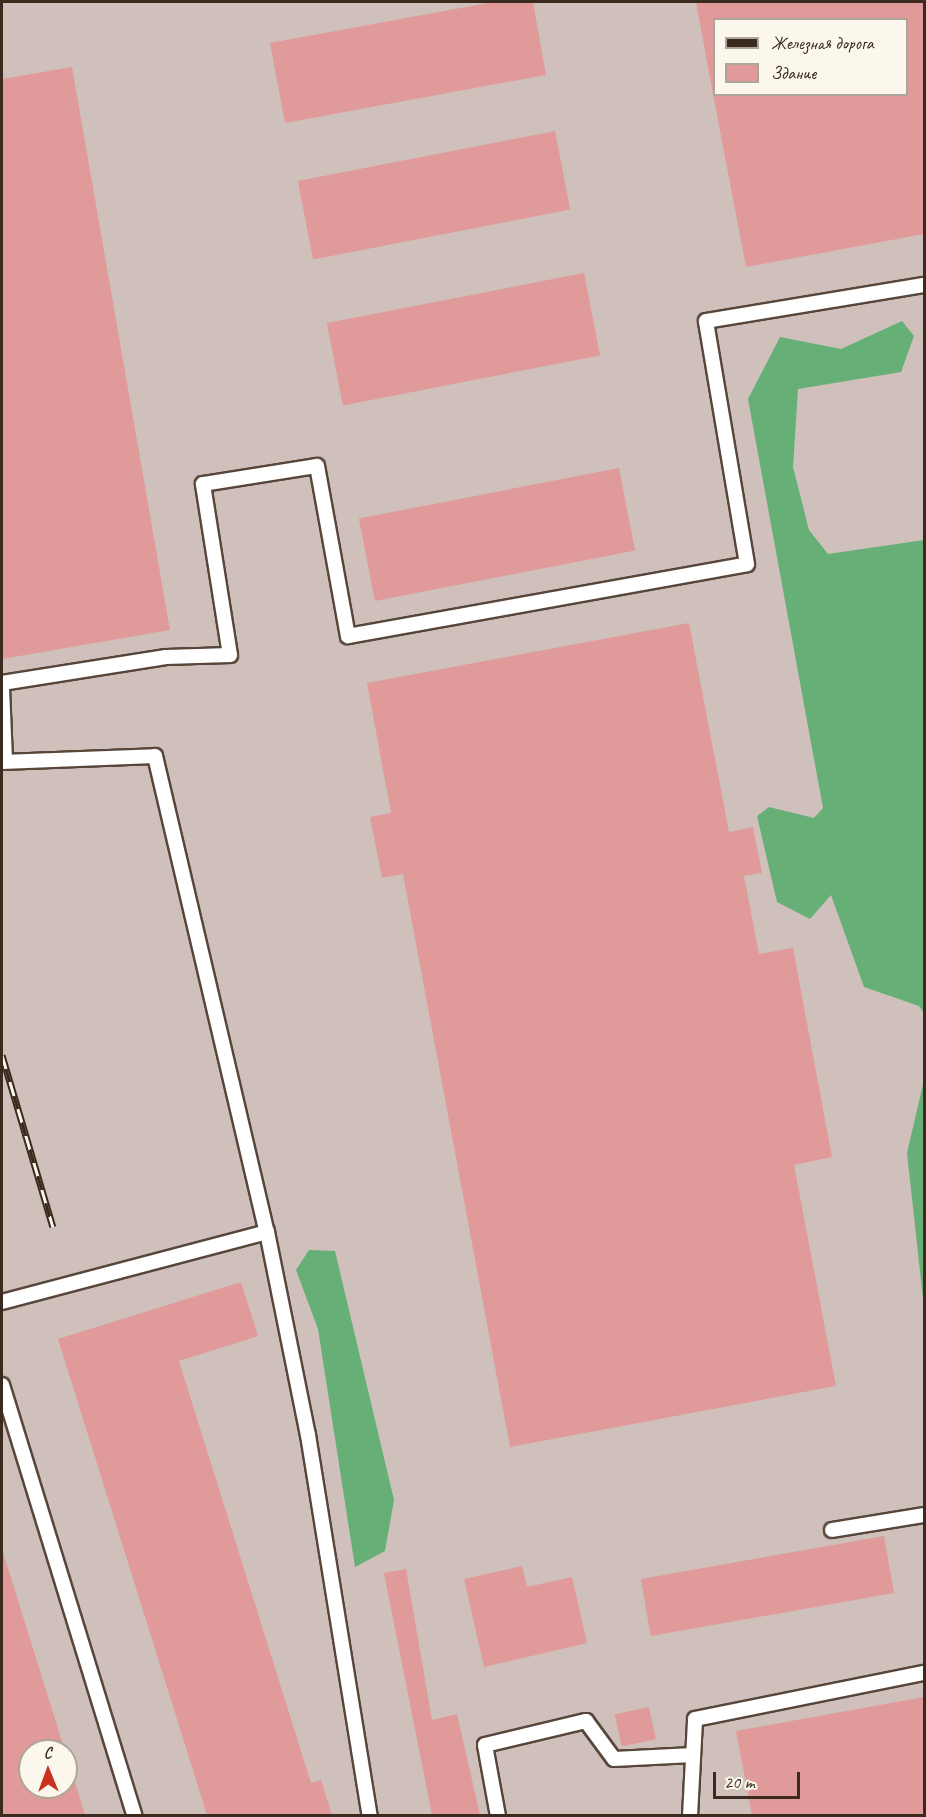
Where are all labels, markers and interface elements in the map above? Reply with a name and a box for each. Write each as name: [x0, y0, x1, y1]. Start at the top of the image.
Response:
legend: [713, 18, 908, 96]
text: Железная дорога: [771, 32, 874, 54]
text: Здание: [771, 62, 816, 84]
north arrow: [18, 1739, 78, 1799]
text: С: [44, 1743, 52, 1763]
scale bar: [716, 1760, 803, 1798]
text: 20 m: [724, 1771, 755, 1793]

